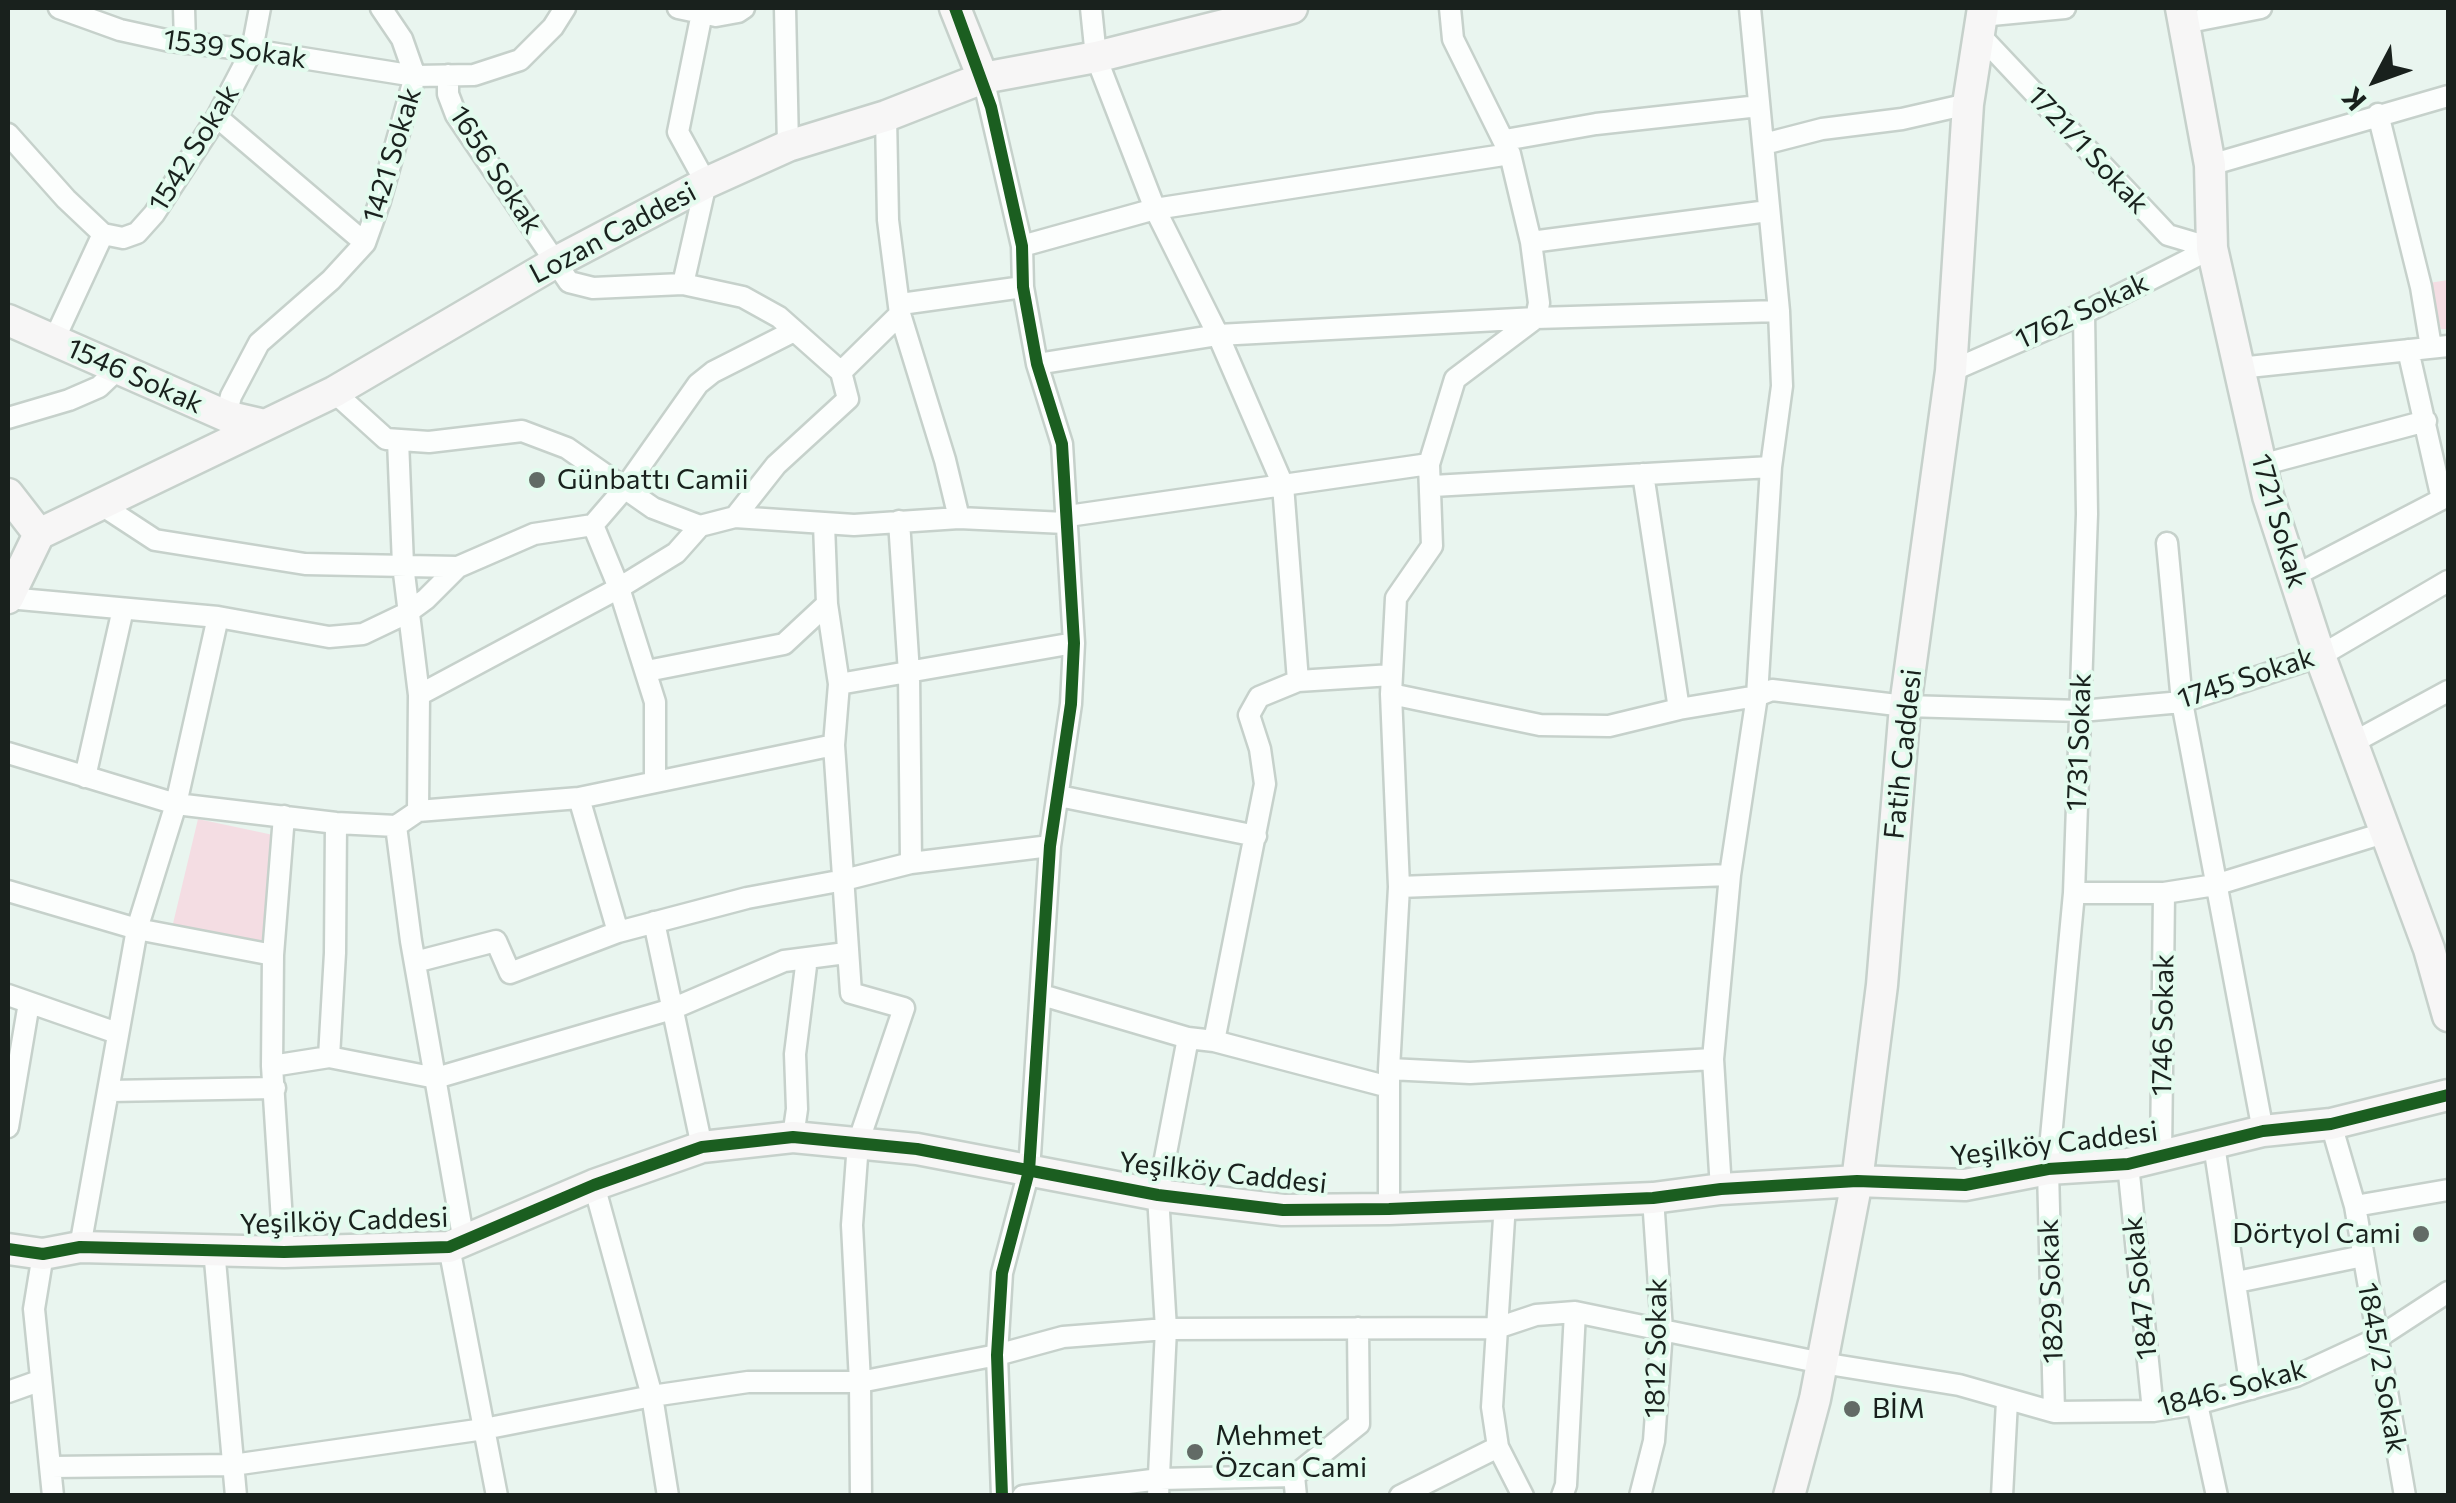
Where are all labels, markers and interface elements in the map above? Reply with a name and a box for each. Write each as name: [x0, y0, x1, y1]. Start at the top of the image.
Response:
street label: 1539 Sokak: [161, 22, 309, 76]
north arrow: [2326, 30, 2426, 130]
street label: 1542 Sokak: [142, 78, 246, 218]
street label: 1721/1 Sokak: [2020, 79, 2156, 221]
text: K: [2334, 81, 2373, 118]
street label: 1421 Sokak: [356, 83, 428, 227]
street label: 1656 Sokak: [442, 100, 550, 240]
street label: Lozan Caddesi: [524, 175, 702, 291]
street label: 1762 Sokak: [2010, 266, 2154, 356]
street label: 1546 Sokak: [62, 331, 208, 421]
street label: 1721 Sokak: [2244, 450, 2314, 592]
place label: Günbattı Camii: [557, 463, 749, 497]
marker: Günbattı Camii: [526, 469, 548, 491]
street label: 1745 Sokak: [2174, 640, 2318, 716]
street label: Fatih Caddesi: [1877, 667, 1929, 841]
street label: 1731 Sokak: [2060, 672, 2098, 812]
street label: 1746 Sokak: [2145, 954, 2181, 1096]
street label: Yeşilköy Caddesi: [1948, 1115, 2160, 1173]
street label: Yeşilköy Caddesi: [1117, 1145, 1329, 1201]
street label: Yeşilköy Caddesi: [239, 1201, 449, 1241]
street label: 1847 Sokak: [2116, 1215, 2164, 1361]
place label: Dörtyol Cami: [2232, 1217, 2401, 1251]
street label: 1829 Sokak: [2032, 1218, 2070, 1364]
marker: Dörtyol Cami: [2410, 1223, 2432, 1245]
street label: 1812 Sokak: [1638, 1278, 1674, 1418]
street label: 1845/2 Sokak: [2350, 1280, 2414, 1456]
street label: 1846. Sokak: [2154, 1352, 2310, 1424]
place label: BİM: [1872, 1392, 1925, 1426]
marker: BİM: [1841, 1398, 1863, 1420]
place label: Mehmet Özcan Cami: [1215, 1419, 1367, 1485]
marker: Mehmet Özcan Cami: [1184, 1441, 1206, 1463]

